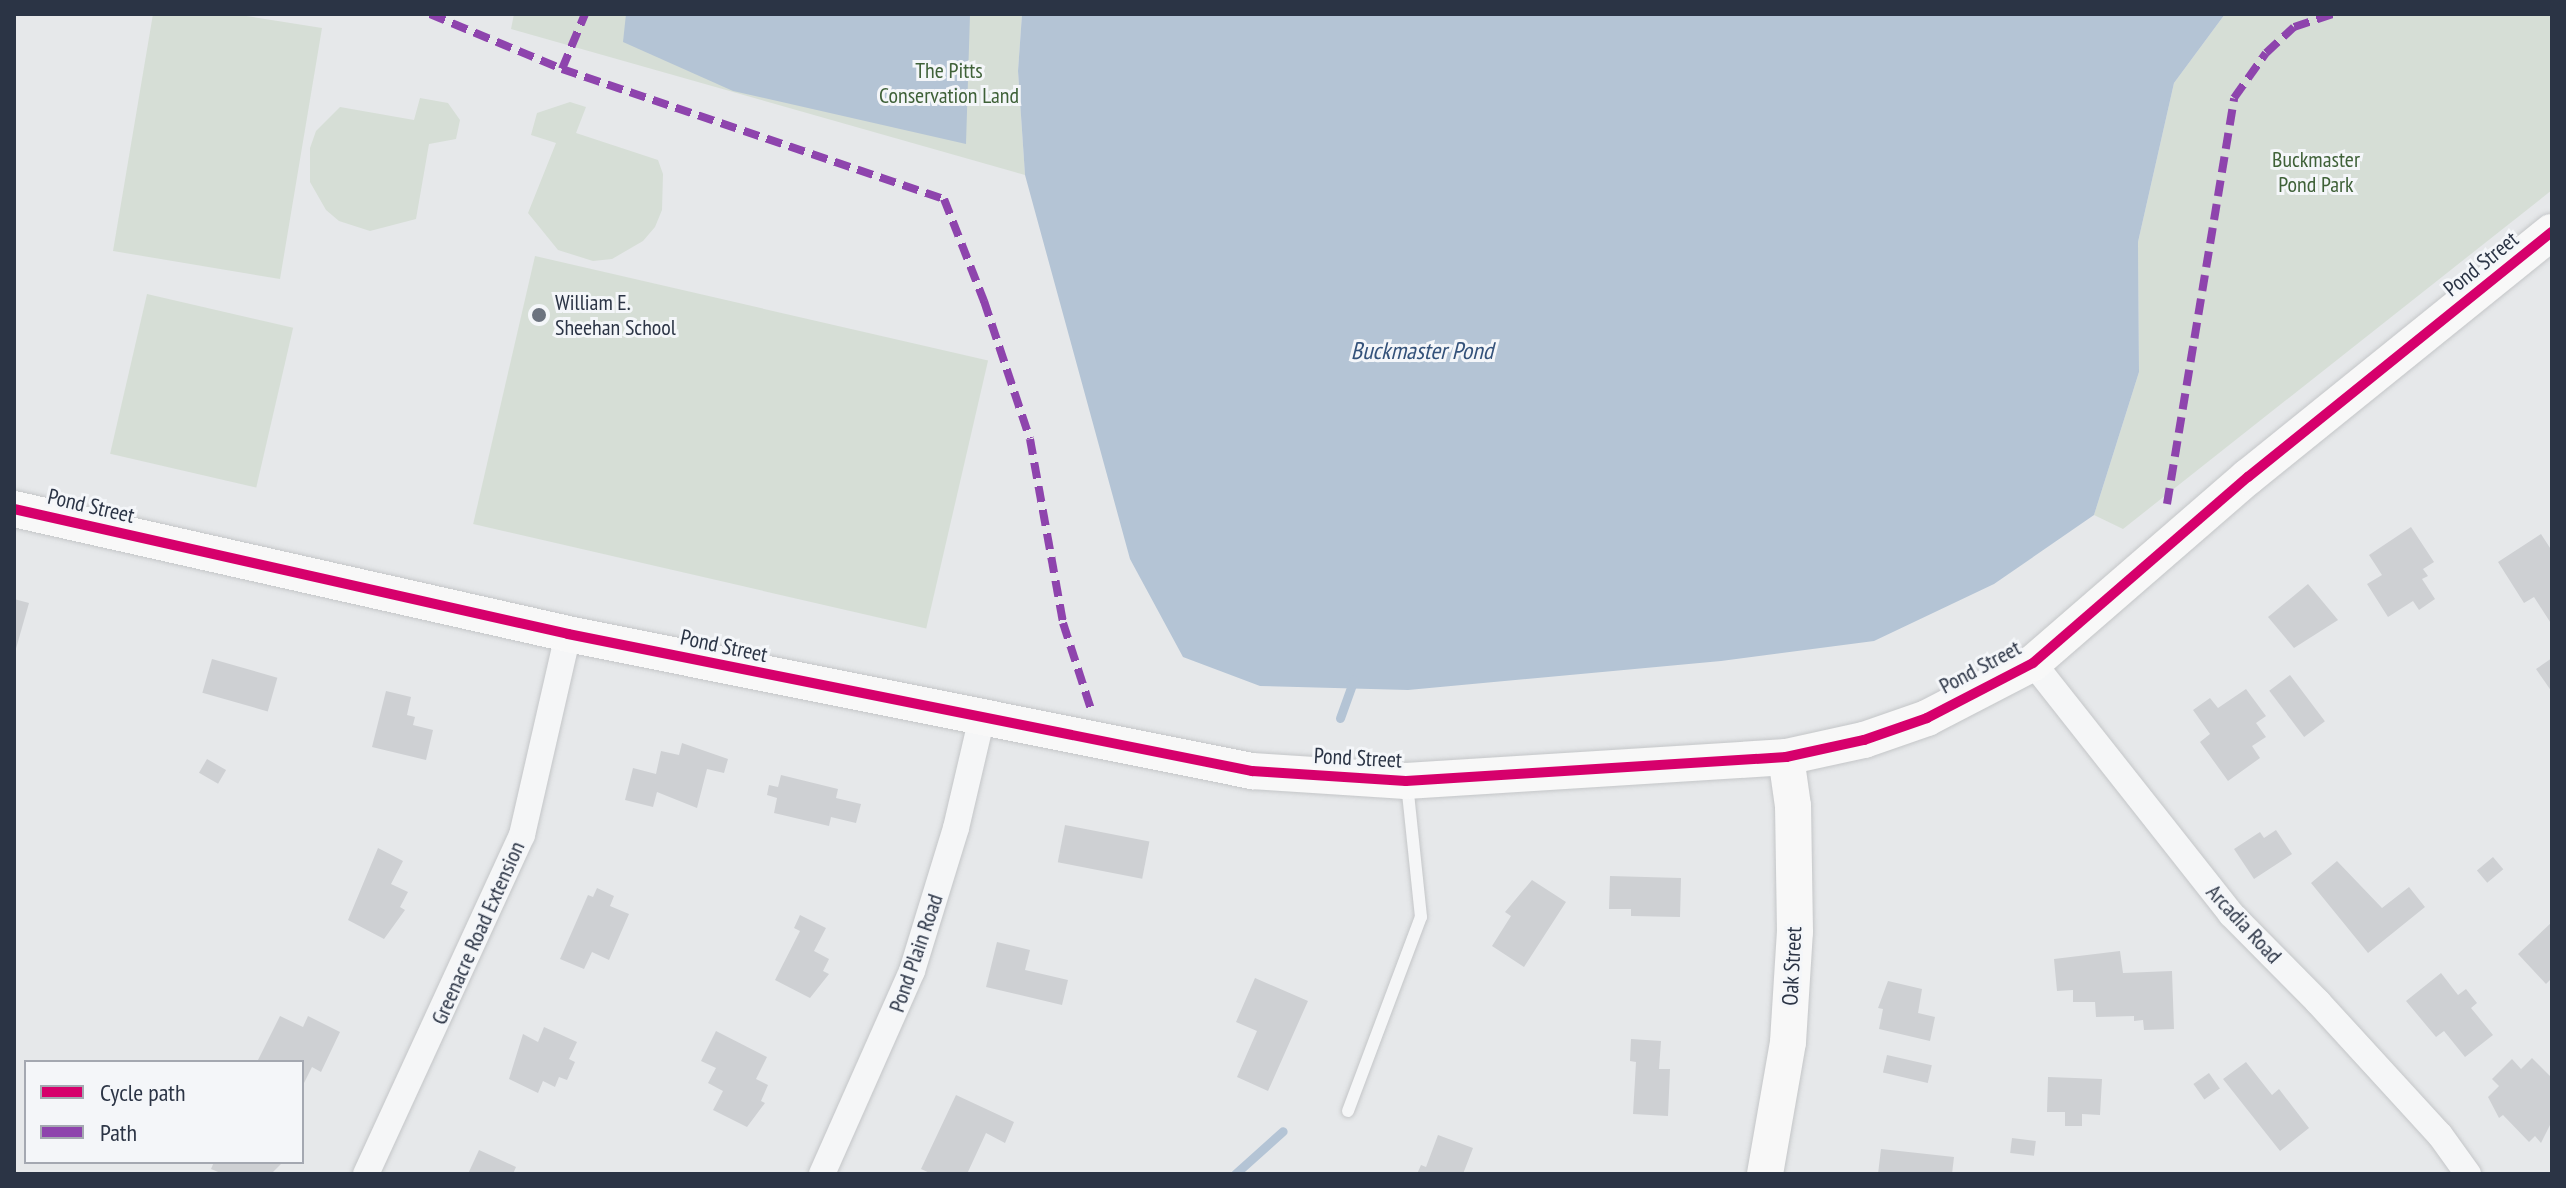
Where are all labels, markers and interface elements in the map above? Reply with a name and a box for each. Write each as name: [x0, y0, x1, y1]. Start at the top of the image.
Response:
park label: The Pitts Conservation Land: [879, 57, 1019, 108]
park label: Buckmaster Pond Park: [2272, 146, 2360, 198]
street label: Pond Street: [2438, 226, 2524, 302]
place label: William E. Sheehan School: [555, 289, 676, 340]
marker: William E. Sheehan School: [530, 306, 548, 324]
water label: Buckmaster Pond: [1351, 337, 1493, 365]
street label: Pond Street: [45, 483, 137, 529]
street label: Pond Street: [678, 624, 770, 668]
street label: Pond Street: [1935, 635, 2025, 699]
street label: Pond Street: [1313, 743, 1403, 773]
street label: Greenacre Road Extension: [426, 837, 530, 1029]
street label: Arcadia Road: [2201, 879, 2287, 969]
street label: Pond Plain Road: [883, 891, 949, 1015]
street label: Oak Street: [1777, 926, 1807, 1006]
legend: [24, 1060, 304, 1164]
text: Cycle path: [100, 1077, 186, 1108]
text: Path: [100, 1117, 137, 1148]

